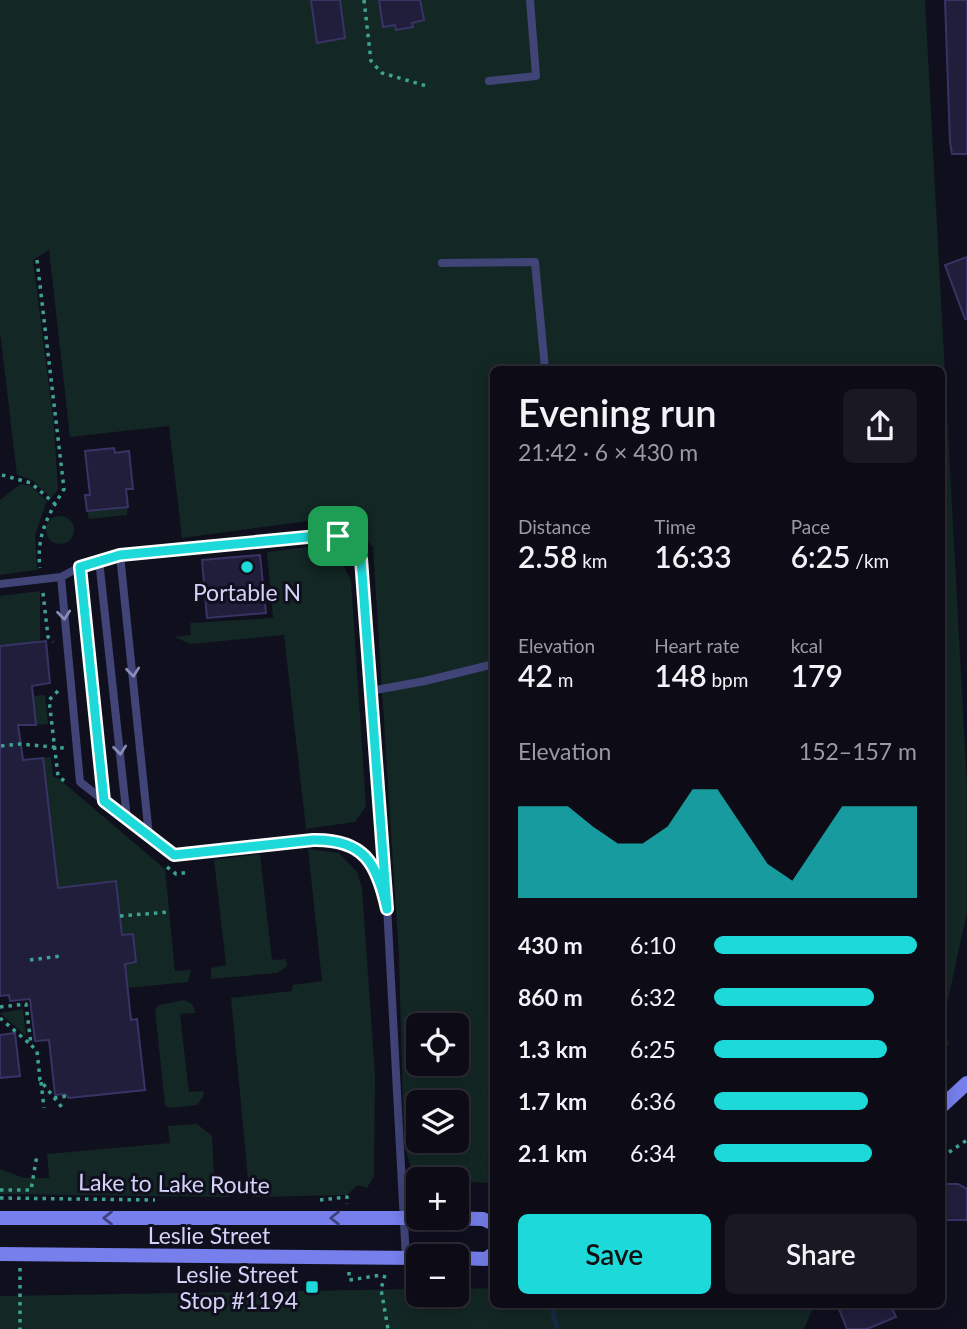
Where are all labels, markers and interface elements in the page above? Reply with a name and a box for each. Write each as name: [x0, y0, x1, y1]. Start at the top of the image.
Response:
text: Evening run: [518, 389, 717, 435]
button: share: [843, 389, 917, 463]
text: 21:42 · 6 × 430 m: [518, 438, 698, 466]
pin: [308, 506, 368, 566]
text: Distance: [518, 515, 591, 538]
text: Time: [654, 515, 696, 538]
text: Pace: [791, 515, 830, 538]
icon: arrive: [319, 517, 357, 555]
text: 2.58: [518, 538, 577, 574]
text: 16:33: [654, 538, 732, 574]
text: 6:25: [791, 538, 850, 574]
text: km: [577, 549, 607, 572]
text: /km: [850, 549, 889, 572]
marker: Portable N: [239, 559, 255, 575]
place label: Portable N: [193, 578, 301, 606]
one-way arrow: [57, 609, 72, 621]
text: Elevation: [518, 634, 595, 657]
text: Heart rate: [654, 634, 740, 657]
text: kcal: [791, 634, 823, 657]
text: 42: [518, 657, 553, 693]
text: 148: [654, 657, 707, 693]
text: 179: [791, 657, 843, 693]
one-way arrow: [125, 667, 140, 678]
text: m: [553, 668, 573, 691]
text: bpm: [707, 668, 748, 691]
text: Elevation: [518, 737, 611, 765]
text: 152–157 m: [799, 737, 917, 765]
one-way arrow: [112, 745, 127, 756]
text: 430 m: [518, 931, 583, 959]
text: 6:10: [630, 931, 676, 959]
text: 860 m: [518, 983, 583, 1011]
text: 6:32: [630, 983, 676, 1011]
map controls: [406, 1013, 469, 1307]
button: locate: [406, 1013, 469, 1076]
text: 1.3 km: [518, 1035, 587, 1063]
text: 6:25: [630, 1035, 676, 1063]
text: 1.7 km: [518, 1087, 587, 1115]
text: 6:36: [630, 1087, 676, 1115]
button: layers: [406, 1090, 469, 1153]
text: 2.1 km: [518, 1139, 587, 1167]
text: 6:34: [630, 1139, 676, 1167]
street label: Lake to Lake Route: [78, 1167, 270, 1199]
button: +: [406, 1167, 469, 1230]
one-way arrow: [102, 1210, 112, 1226]
one-way arrow: [329, 1210, 340, 1226]
button: Save: [518, 1214, 711, 1294]
button: Share: [725, 1214, 917, 1294]
street label: Leslie Street: [148, 1221, 271, 1249]
button: −: [406, 1244, 469, 1307]
place label: Leslie Street Stop #1194: [175, 1260, 299, 1314]
marker: Leslie Street Stop #1194: [304, 1279, 320, 1295]

